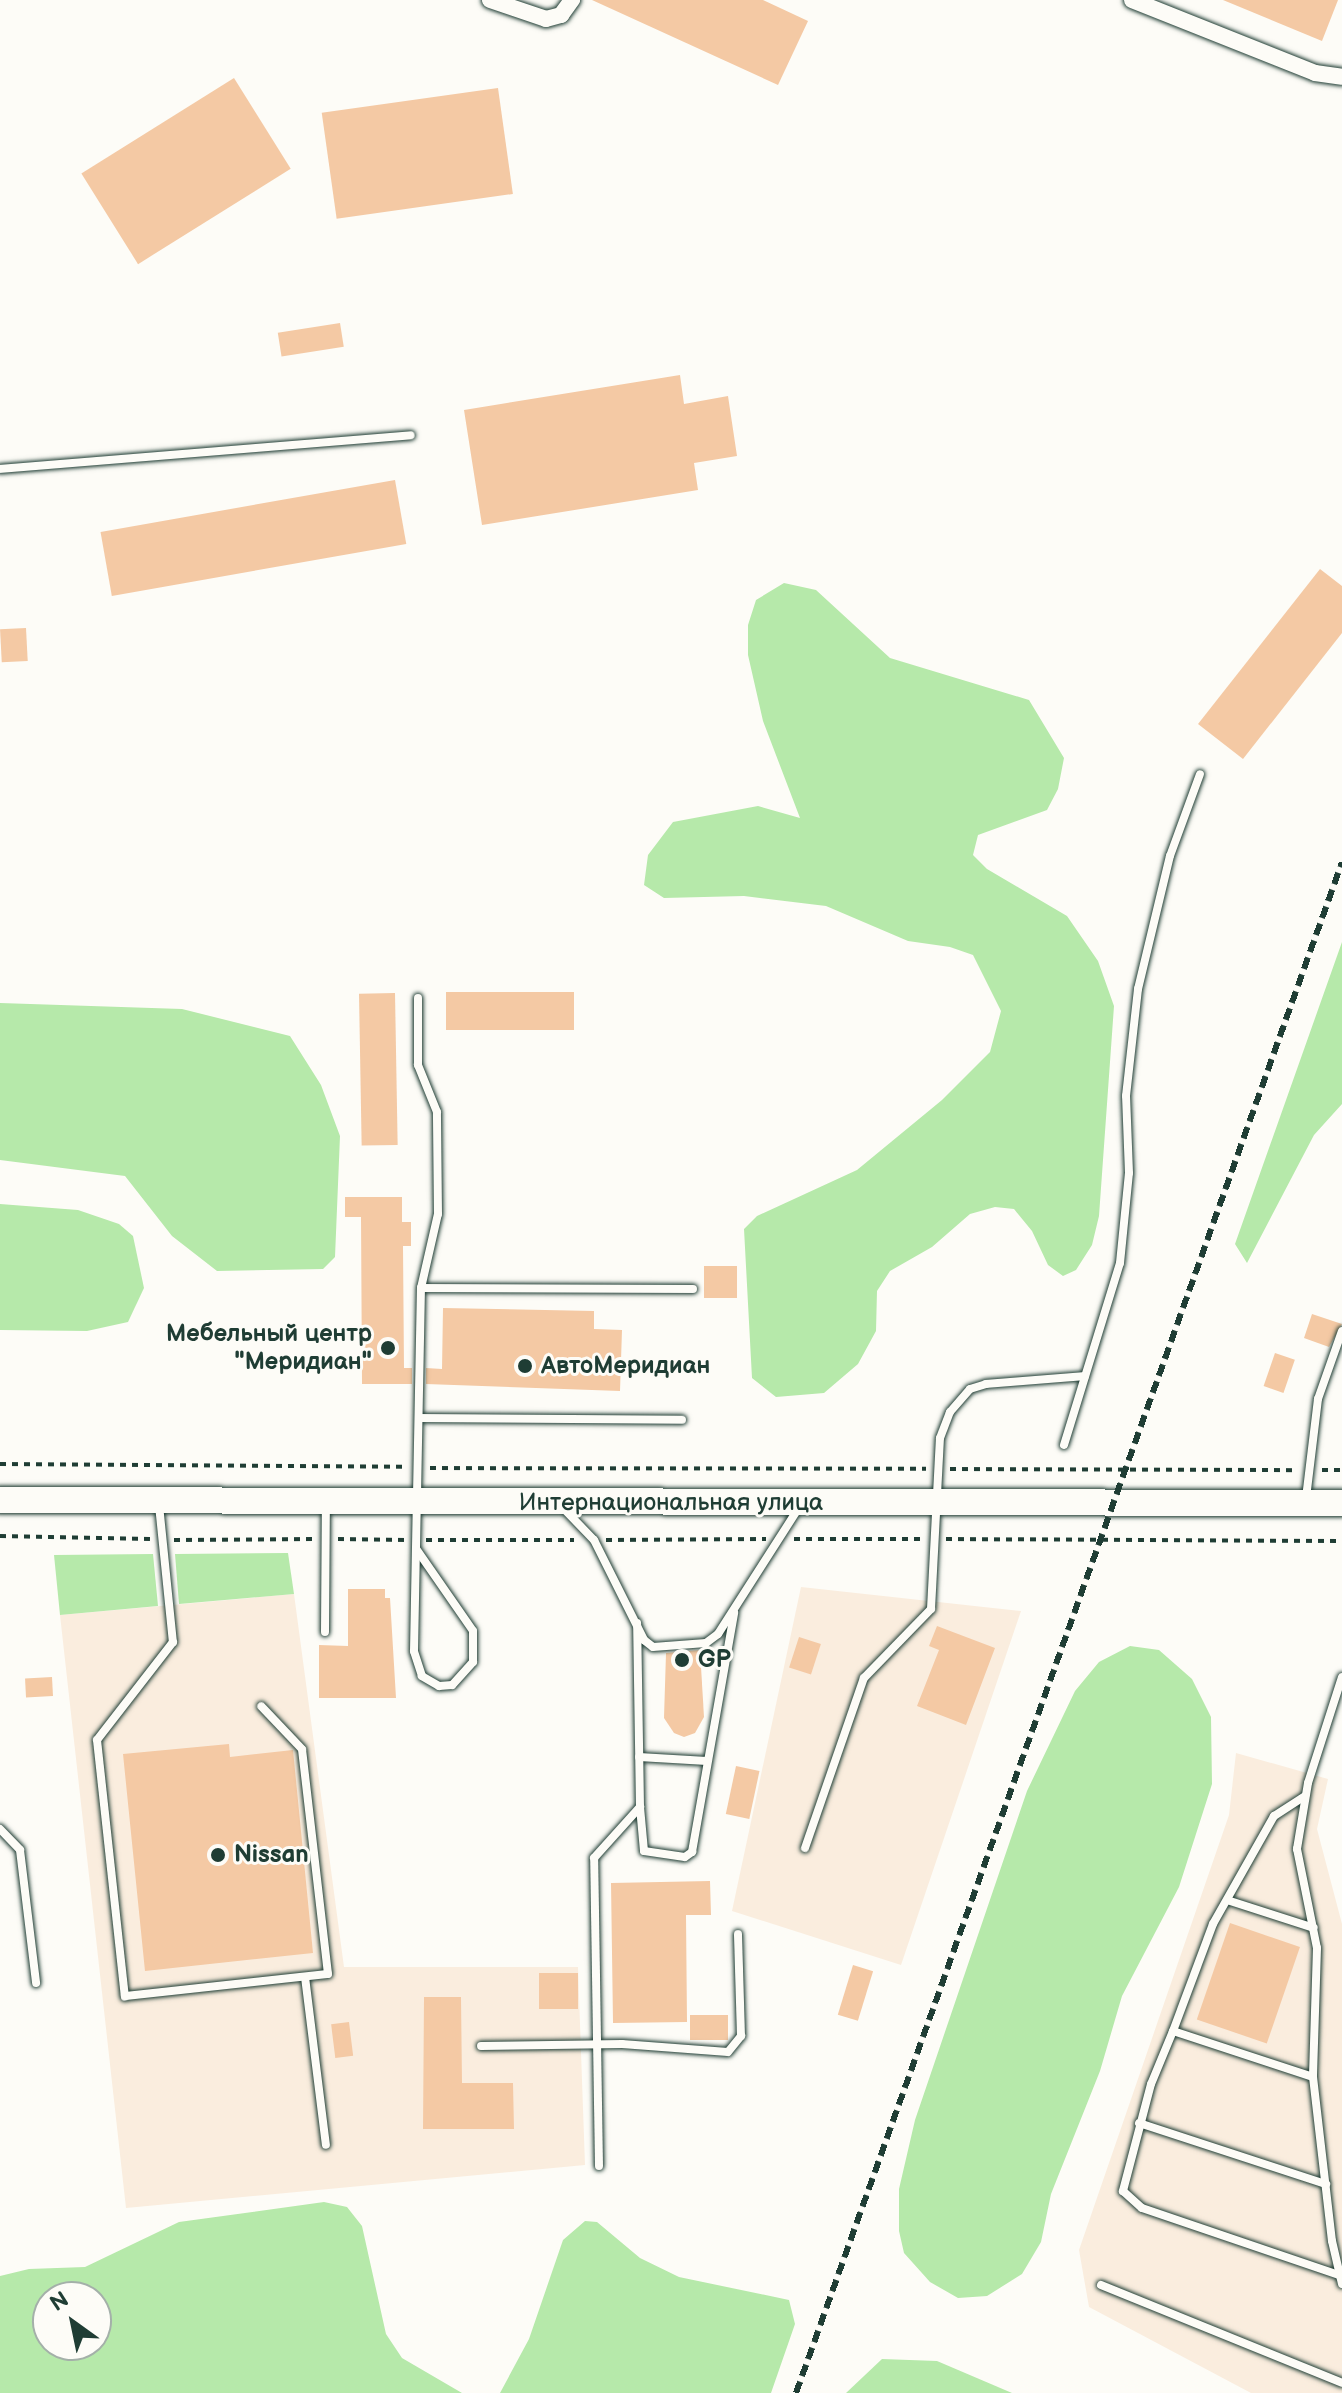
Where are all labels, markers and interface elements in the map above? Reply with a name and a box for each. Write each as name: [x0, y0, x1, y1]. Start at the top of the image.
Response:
place label: Мебельный центр "Меридиан": [166, 1320, 372, 1376]
marker: Мебельный центр "Меридиан": [379, 1339, 397, 1357]
place label: АвтоМеридиан: [541, 1352, 710, 1380]
marker: АвтоМеридиан: [516, 1357, 534, 1375]
street label: Интернациональная улица: [519, 1489, 823, 1517]
place label: GP: [698, 1646, 731, 1674]
marker: GP: [673, 1651, 691, 1669]
place label: Nissan: [234, 1841, 309, 1869]
marker: Nissan: [209, 1846, 227, 1864]
north arrow: [32, 2281, 112, 2361]
text: N: [45, 2286, 74, 2318]

